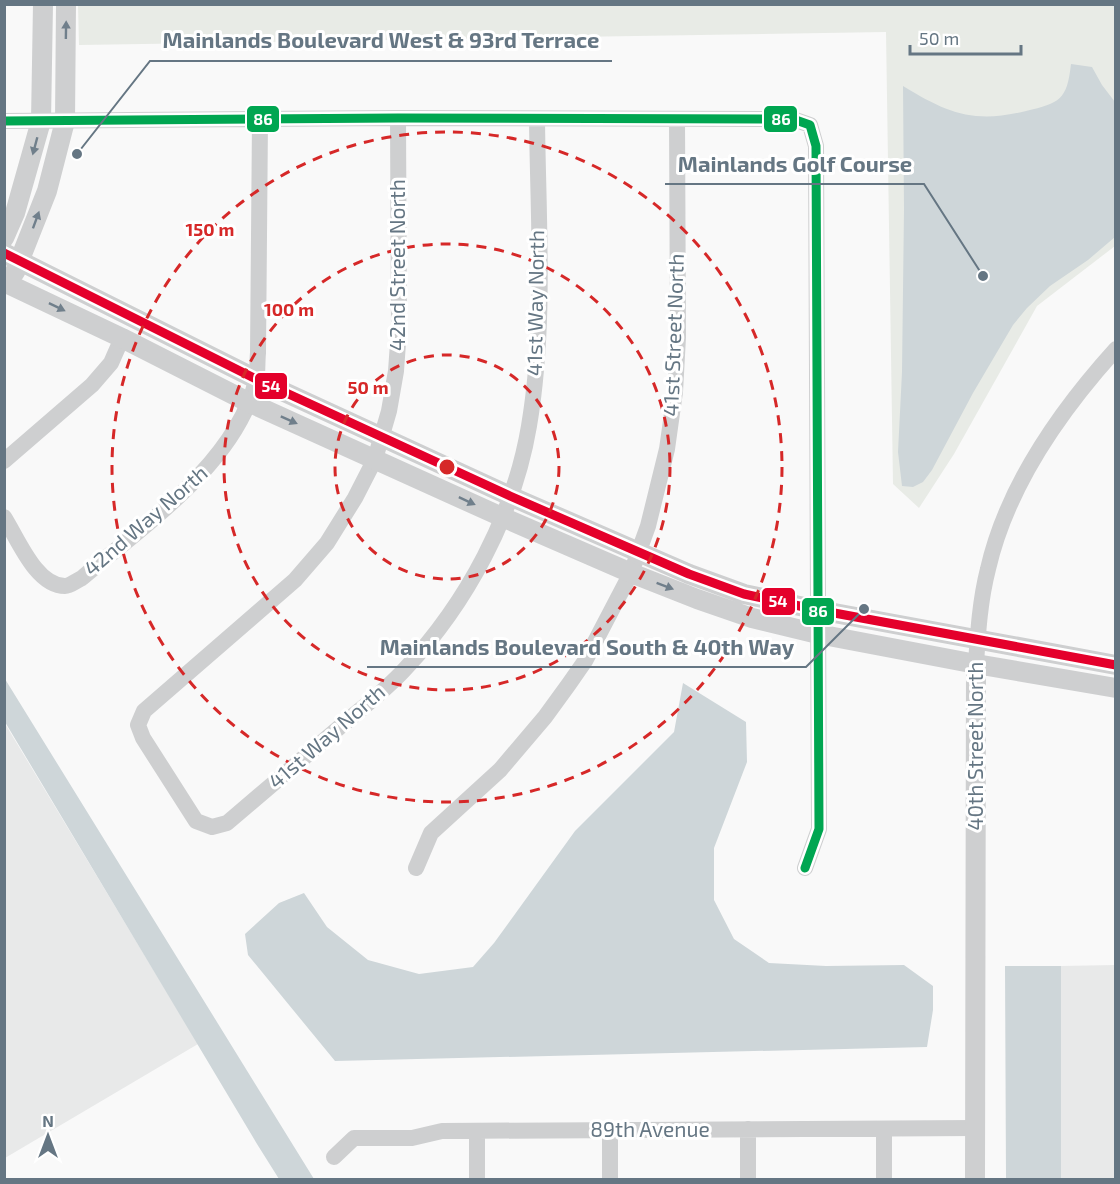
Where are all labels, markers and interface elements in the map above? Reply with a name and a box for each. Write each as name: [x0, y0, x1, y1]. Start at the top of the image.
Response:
scale bar: [910, 18, 1021, 56]
one-way arrow: [61, 20, 71, 39]
callout: Mainlands Boulevard West & 93rd Terrace: [150, 21, 612, 61]
text: Mainlands Boulevard West & 93rd Terrace: [163, 26, 599, 52]
text: 50 m: [919, 27, 959, 49]
line badge: 86: [246, 105, 280, 133]
line badge: 86: [763, 105, 798, 133]
text: 86: [253, 109, 273, 128]
text: 86: [771, 109, 791, 128]
one-way arrow: [30, 137, 39, 155]
callout: Mainlands Golf Course: [665, 144, 924, 184]
text: Mainlands Golf Course: [678, 150, 912, 176]
street label: 42nd Street North: [384, 179, 409, 351]
one-way arrow: [32, 211, 42, 229]
text: 150 m: [186, 218, 234, 240]
street label: 41st Way North: [521, 230, 548, 376]
street label: 41st Street North: [657, 253, 688, 417]
text: 100 m: [264, 298, 314, 320]
one-way arrow: [49, 302, 66, 312]
line badge: 54: [254, 372, 288, 400]
text: 54: [261, 376, 281, 395]
text: 50 m: [347, 376, 389, 398]
one-way arrow: [280, 416, 298, 426]
centre of rings: [437, 457, 457, 477]
street label: 42nd Way North: [78, 460, 212, 580]
one-way arrow: [458, 496, 475, 505]
one-way arrow: [656, 582, 674, 592]
line badge: 54: [761, 587, 796, 616]
text: 54: [768, 591, 788, 610]
line badge: 86: [801, 597, 835, 626]
text: 86: [808, 601, 828, 620]
callout: Mainlands Boulevard South & 40th Way: [367, 627, 806, 667]
text: Mainlands Boulevard South & 40th Way: [380, 633, 795, 660]
street label: 40th Street North: [962, 662, 987, 830]
street label: 41st Way North: [263, 678, 389, 793]
north arrow: [18, 1106, 78, 1166]
text: N: [42, 1111, 54, 1130]
street label: 89th Avenue: [590, 1116, 710, 1141]

